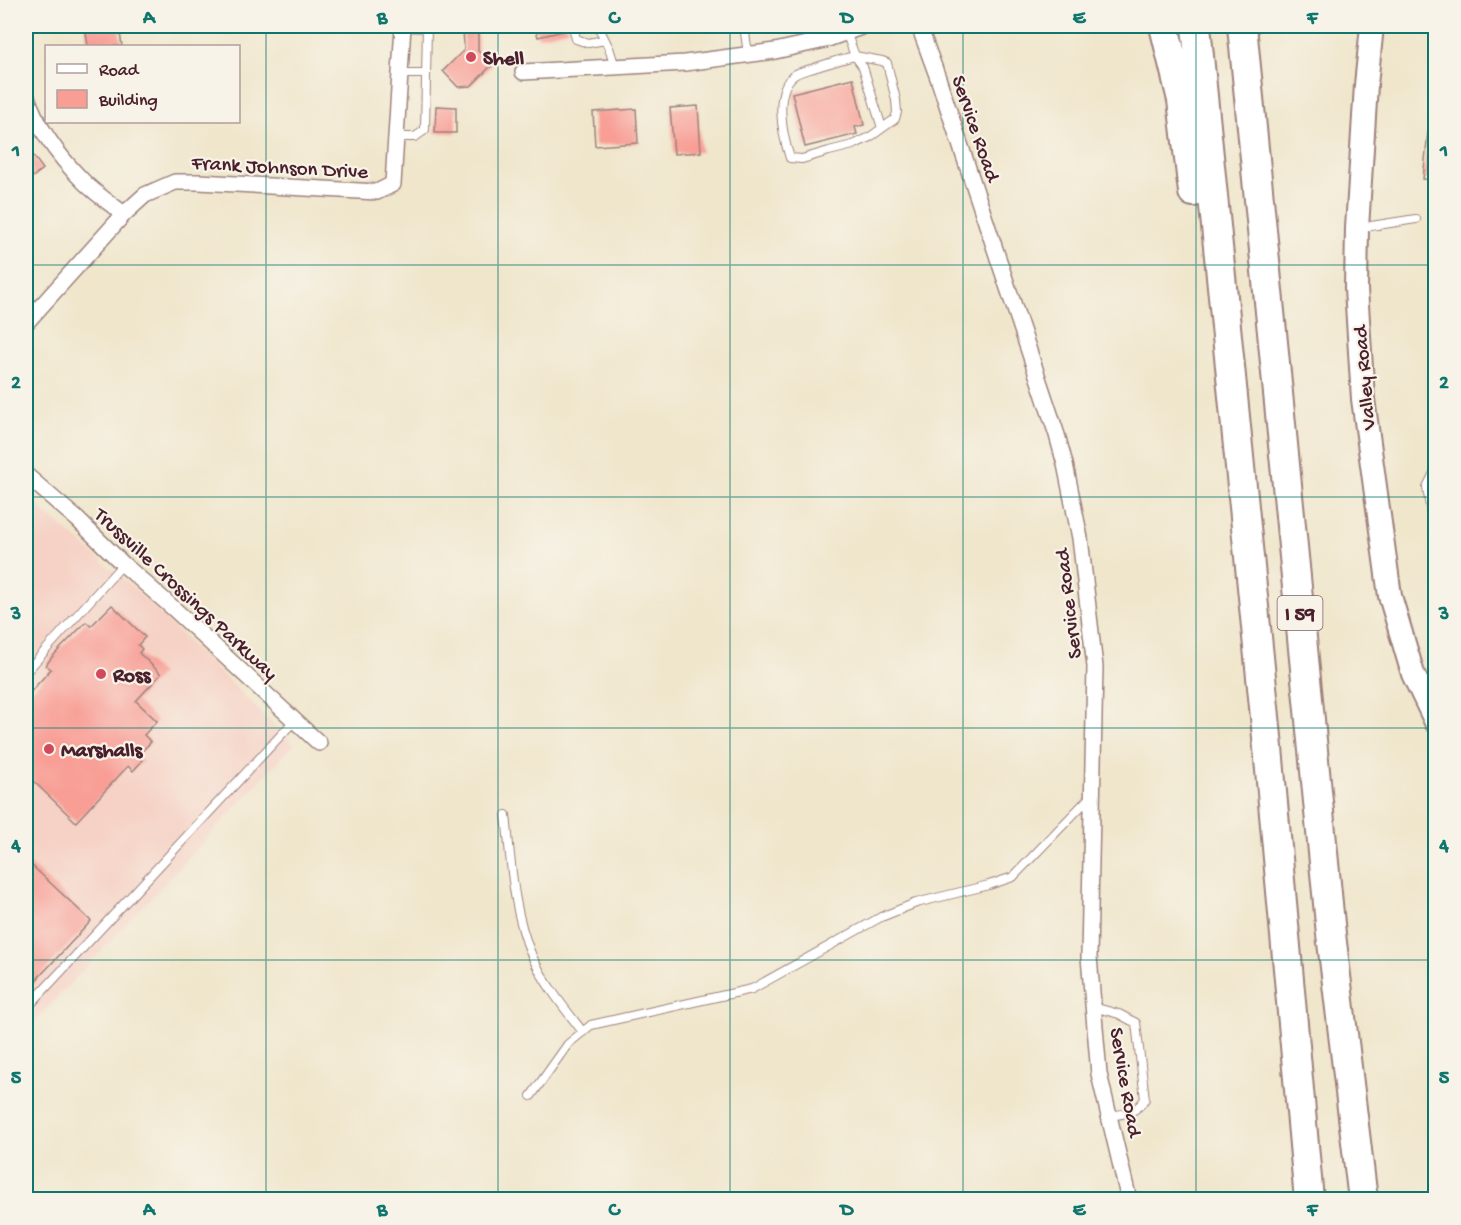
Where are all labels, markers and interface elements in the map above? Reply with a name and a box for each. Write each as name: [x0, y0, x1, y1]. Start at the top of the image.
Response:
text: A: [142, 8, 157, 31]
text: B: [376, 8, 388, 31]
text: C: [608, 8, 622, 31]
text: D: [838, 8, 854, 31]
text: E: [1073, 8, 1087, 31]
text: F: [1306, 8, 1319, 31]
legend: [45, 45, 240, 123]
place label: Shell: [483, 48, 524, 73]
marker: Shell: [464, 50, 478, 64]
text: Road: [99, 61, 140, 82]
street label: Service Road: [944, 73, 1004, 187]
text: Building: [98, 91, 158, 112]
text: 1: [11, 141, 20, 164]
text: 1: [1439, 141, 1448, 164]
street label: Frank Johnson Drive: [190, 152, 370, 187]
street label: Valley Road: [1349, 323, 1384, 432]
text: 2: [11, 373, 21, 396]
text: 2: [1439, 373, 1449, 396]
street label: Trussville Crossings Parkway: [87, 503, 282, 687]
street label: Service Road: [1051, 545, 1090, 660]
road number: I 59: [1278, 596, 1322, 630]
text: 3: [10, 604, 21, 627]
text: 3: [1438, 604, 1449, 627]
place label: Ross: [112, 665, 152, 690]
marker: Ross: [94, 667, 108, 681]
place label: Marshalls: [61, 740, 144, 765]
marker: Marshalls: [42, 742, 56, 756]
text: 4: [10, 836, 21, 859]
text: 4: [1438, 836, 1449, 859]
street label: Service Road: [1102, 1026, 1146, 1141]
text: 5: [11, 1068, 22, 1091]
text: 5: [1439, 1068, 1450, 1091]
text: A: [142, 1200, 157, 1223]
text: B: [376, 1200, 388, 1223]
text: C: [608, 1200, 622, 1223]
text: D: [838, 1200, 854, 1223]
text: E: [1073, 1200, 1087, 1223]
text: F: [1306, 1200, 1319, 1223]

